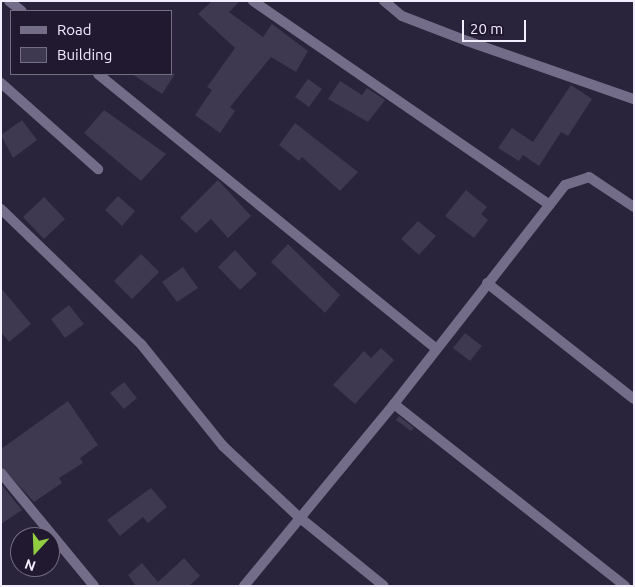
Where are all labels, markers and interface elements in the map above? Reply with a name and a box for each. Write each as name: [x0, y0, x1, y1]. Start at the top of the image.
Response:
legend: [10, 10, 172, 75]
scale bar: [465, 10, 529, 42]
text: 20 m: [470, 20, 503, 37]
text: Road: [57, 21, 92, 38]
text: Building: [57, 46, 112, 63]
north arrow: [10, 527, 60, 577]
text: N: [23, 556, 38, 574]

